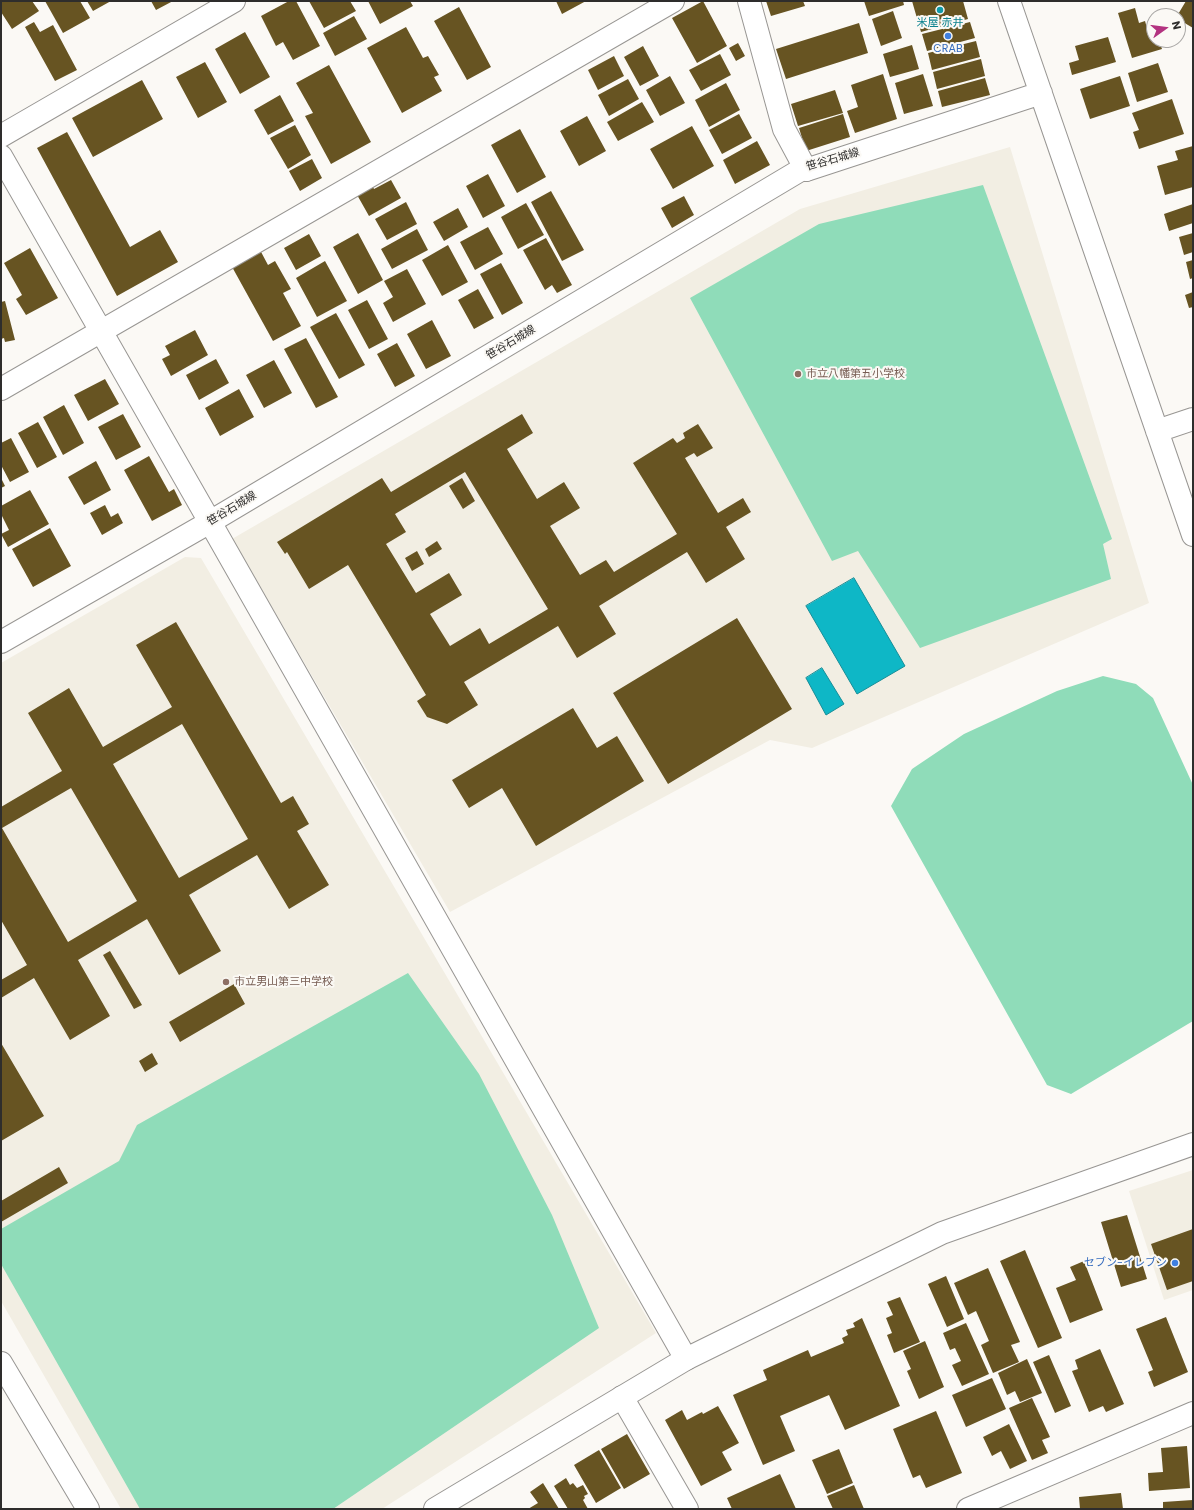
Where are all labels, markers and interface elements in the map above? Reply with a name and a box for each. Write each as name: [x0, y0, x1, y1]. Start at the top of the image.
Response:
marker: 米屋 赤井: [935, 5, 945, 15]
north arrow: [1146, 8, 1186, 48]
place label: 米屋 赤井: [917, 16, 963, 30]
text: N: [1168, 19, 1185, 31]
marker: CRAB: [943, 31, 953, 41]
place label: CRAB: [933, 42, 963, 56]
street label: 笹谷石城線: [805, 146, 861, 174]
street label: 笹谷石城線: [484, 323, 538, 363]
place label: 市立八幡第五小学校: [806, 367, 905, 381]
marker: 市立八幡第五小学校: [793, 369, 803, 379]
street label: 笹谷石城線: [205, 489, 259, 529]
place label: 市立男山第三中学校: [234, 975, 333, 989]
marker: 市立男山第三中学校: [221, 977, 231, 987]
place label: セブン-イレブン: [1084, 1256, 1167, 1270]
marker: セブン-イレブン: [1170, 1258, 1180, 1268]

